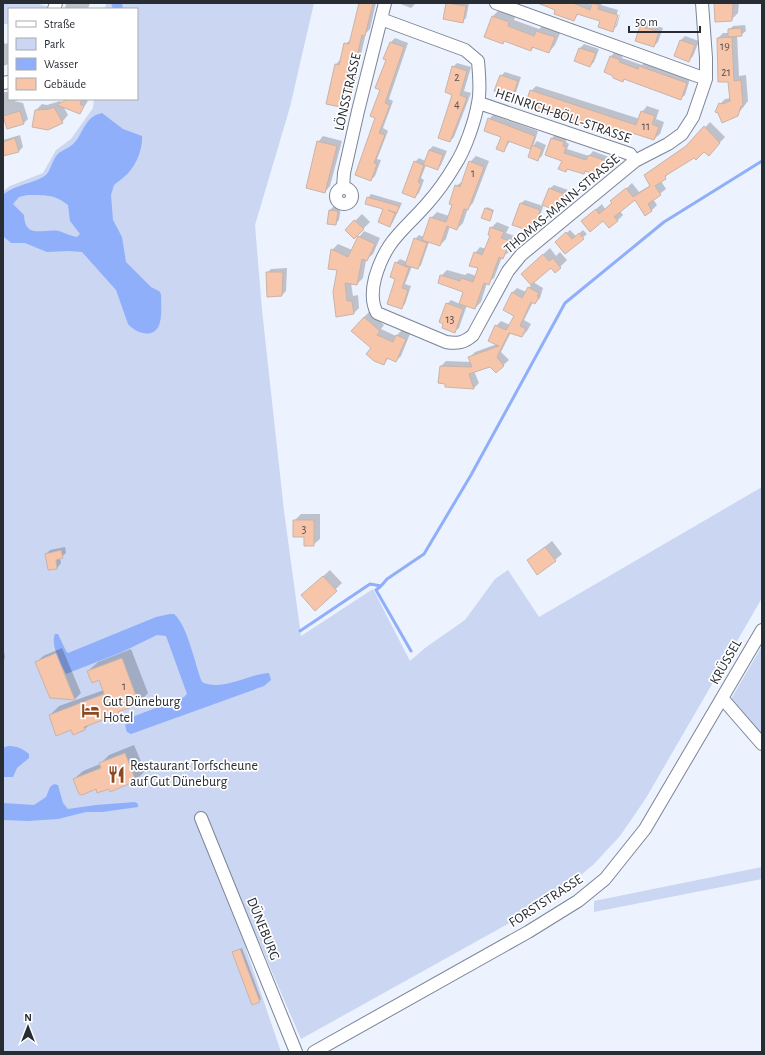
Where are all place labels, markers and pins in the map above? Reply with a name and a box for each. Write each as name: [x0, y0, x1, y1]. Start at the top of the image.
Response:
place label: Gut Düneburg Hotel: [103, 695, 180, 725]
hotel icon: Gut Düneburg Hotel: [80, 700, 100, 720]
place label: Restaurant Torfscheune auf Gut Düneburg: [130, 759, 258, 789]
restaurant icon: Restaurant Torfscheune auf Gut Düneburg: [107, 764, 127, 784]

